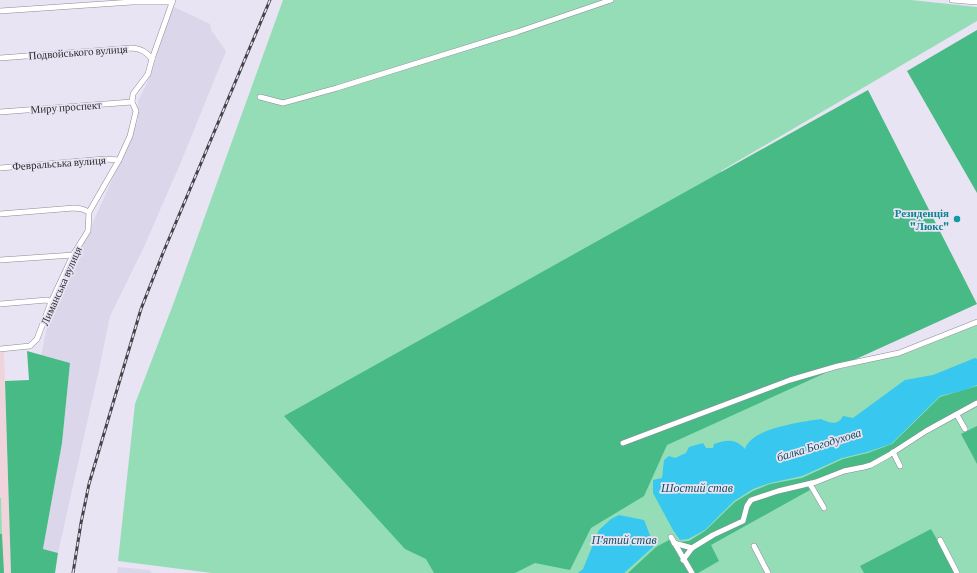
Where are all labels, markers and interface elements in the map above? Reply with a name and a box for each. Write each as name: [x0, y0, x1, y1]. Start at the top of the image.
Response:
street label: Подвойського вулиця: [28, 43, 128, 61]
street label: Миру проспект: [30, 99, 102, 115]
street label: Февральська вулиця: [12, 154, 106, 172]
place label: Резиденція "Люкс": [895, 207, 949, 232]
marker: Резиденція "Люкс": [952, 214, 962, 224]
street label: Лиманська вулиця: [38, 245, 84, 327]
water label: балка Богодухова: [775, 425, 863, 465]
water label: Шостий став: [660, 481, 733, 495]
water label: П'ятий став: [590, 533, 657, 547]

